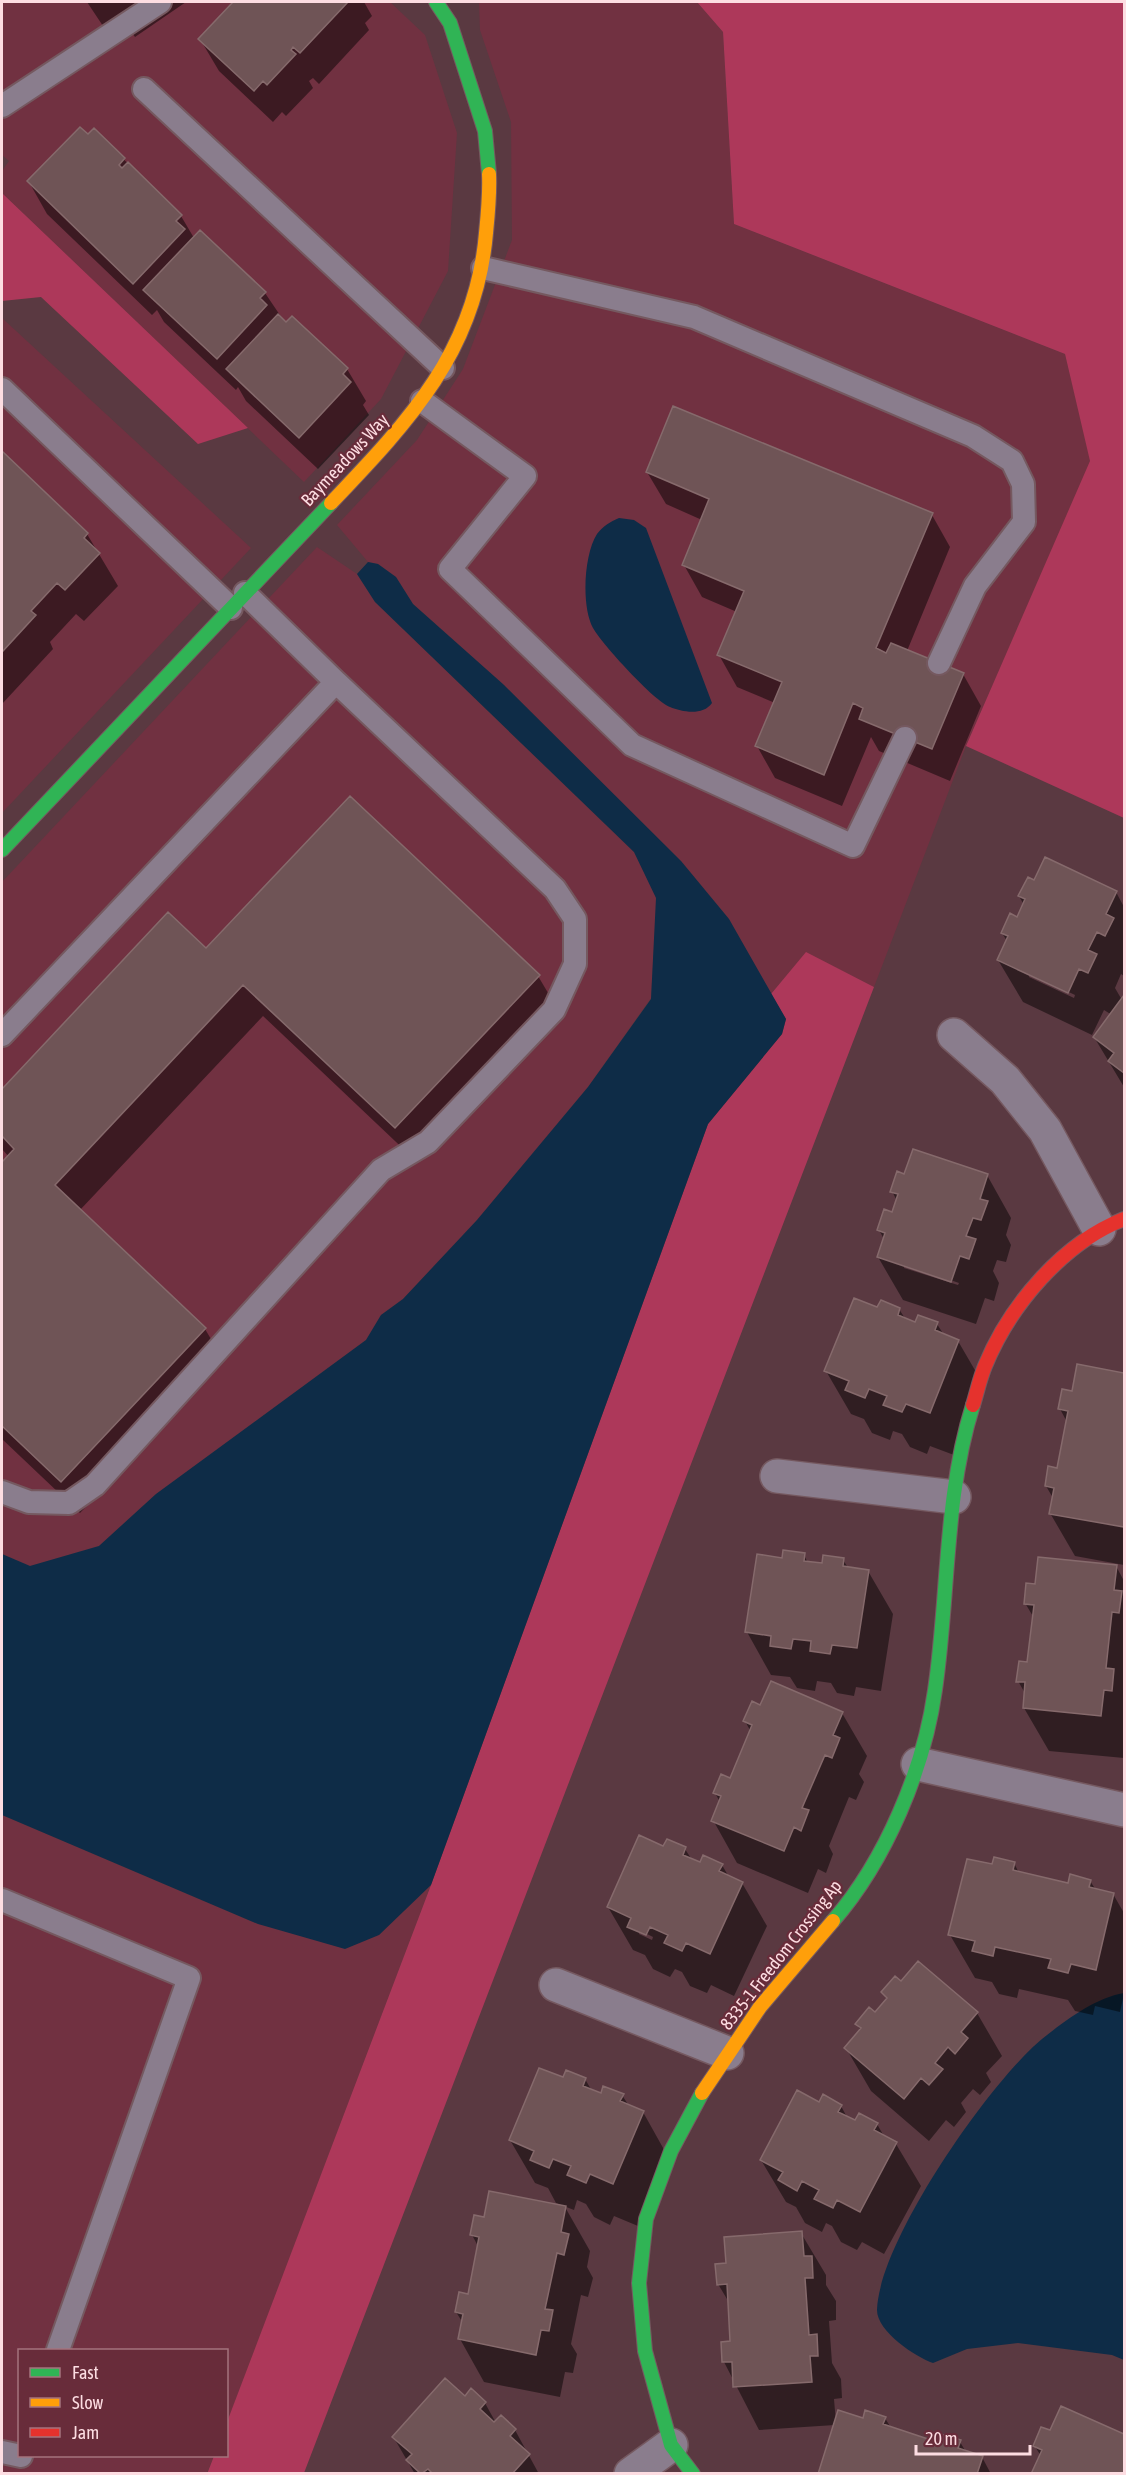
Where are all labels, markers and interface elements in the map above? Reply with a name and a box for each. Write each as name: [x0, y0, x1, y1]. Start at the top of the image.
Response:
street label: Baymeadows Way: [297, 409, 393, 510]
street label: 8335-1 Freedom Crossing Ap: [716, 1876, 846, 2034]
legend: [18, 2349, 228, 2457]
text: Fast: [72, 2362, 99, 2383]
text: Slow: [72, 2392, 103, 2413]
scale bar: [916, 2418, 1030, 2456]
text: Jam: [72, 2422, 99, 2443]
text: 20 m: [925, 2428, 957, 2449]

